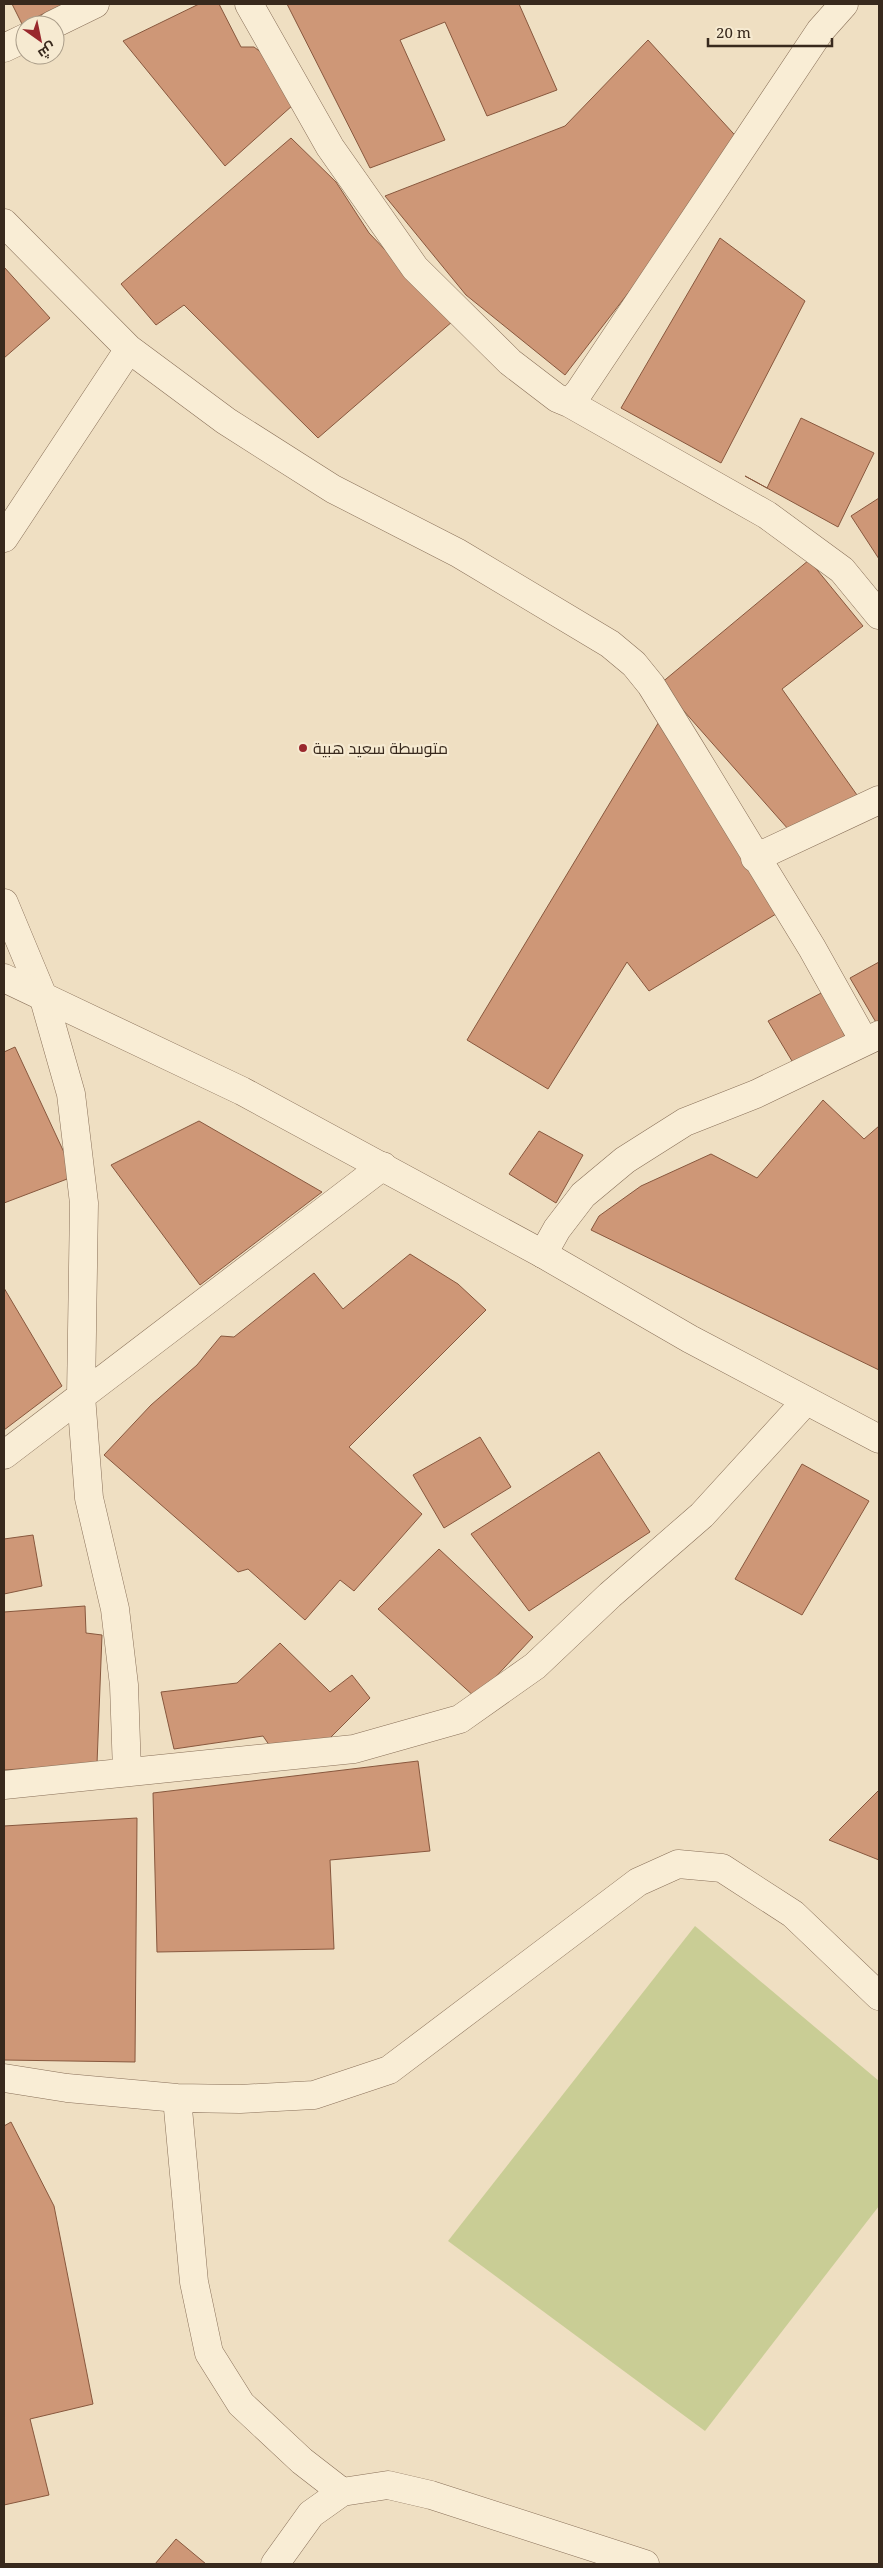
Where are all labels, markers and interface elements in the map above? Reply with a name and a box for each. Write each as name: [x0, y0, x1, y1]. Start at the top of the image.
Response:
north arrow: [15, 15, 65, 65]
scale bar: [708, 15, 832, 47]
text: 20 m: [716, 22, 751, 42]
text: ش: [35, 38, 60, 64]
place label: متوسطة سعيد هبية: [313, 737, 448, 759]
marker: متوسطة سعيد هبية: [297, 742, 309, 754]

